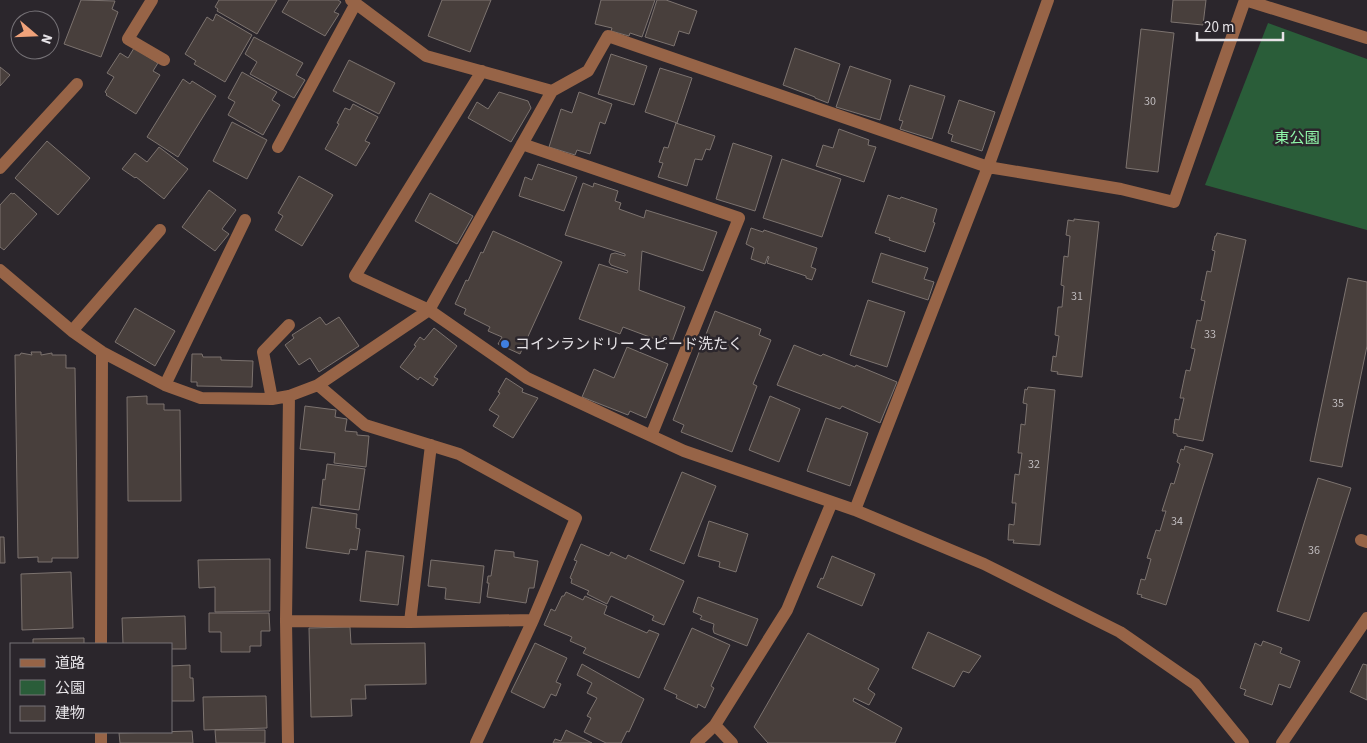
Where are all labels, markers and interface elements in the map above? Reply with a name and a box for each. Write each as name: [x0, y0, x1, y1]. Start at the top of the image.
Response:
north arrow: [10, 10, 60, 60]
scale bar: [1197, 10, 1283, 42]
text: 20 m: [1204, 17, 1234, 38]
text: N: [35, 31, 57, 47]
house number: 30: [1144, 93, 1156, 110]
park label: 東公園: [1274, 128, 1320, 149]
house number: 31: [1071, 288, 1083, 305]
house number: 33: [1204, 326, 1216, 343]
place label: コインランドリー スピード洗たく: [515, 334, 743, 355]
marker: コインランドリー スピード洗たく: [499, 338, 511, 350]
house number: 35: [1332, 395, 1344, 412]
house number: 32: [1028, 456, 1040, 473]
house number: 34: [1171, 513, 1183, 530]
house number: 36: [1308, 542, 1320, 559]
legend: [10, 643, 172, 733]
text: 道路: [55, 653, 85, 674]
text: 公園: [55, 678, 85, 699]
text: 建物: [55, 703, 85, 724]

